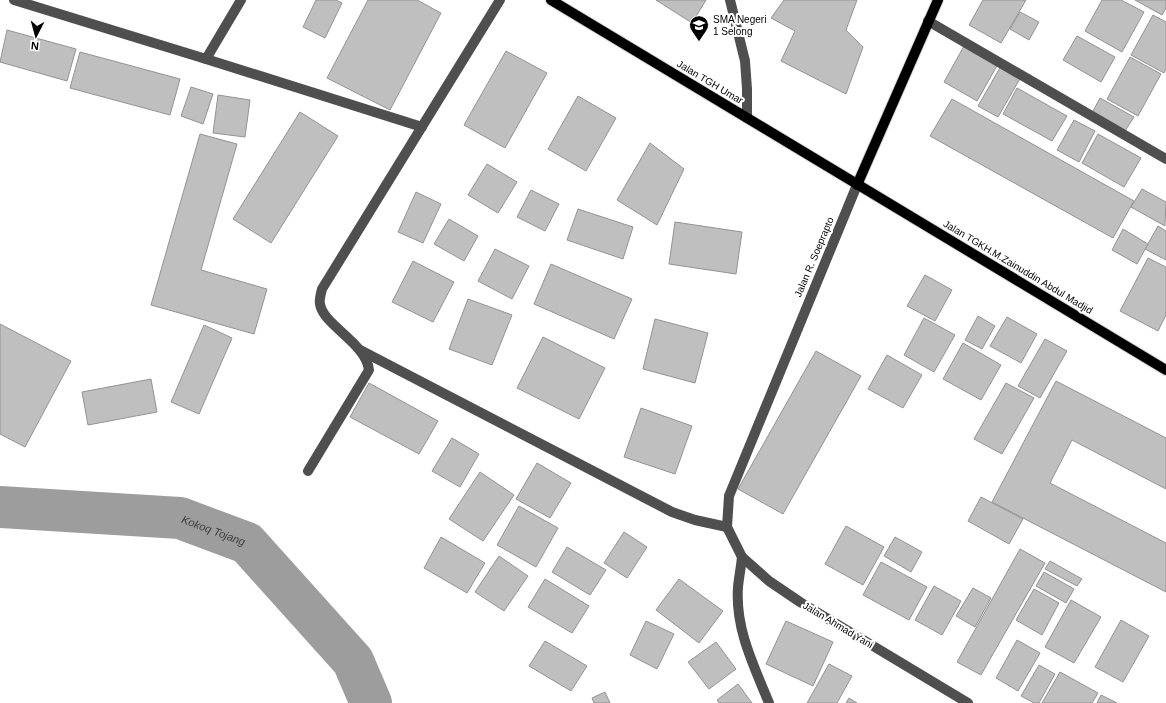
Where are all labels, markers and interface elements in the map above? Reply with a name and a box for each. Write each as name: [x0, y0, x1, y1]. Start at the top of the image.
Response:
school or university icon: SMA Negeri 1 Selong: [688, 14, 710, 42]
place label: SMA Negeri 1 Selong: [713, 14, 766, 37]
north arrow: [16, 16, 56, 56]
text: N: [30, 40, 40, 52]
street label: Jalan TGH Umar: [675, 58, 745, 106]
street label: Jalan R. Soeprapto: [792, 215, 836, 299]
street label: Jalan TGKH.M.Zainuddin Abdul Madjid: [941, 218, 1095, 316]
water label: Kokoq Tojang: [180, 513, 248, 548]
street label: Jalan Ahmad Yani: [801, 600, 875, 650]

